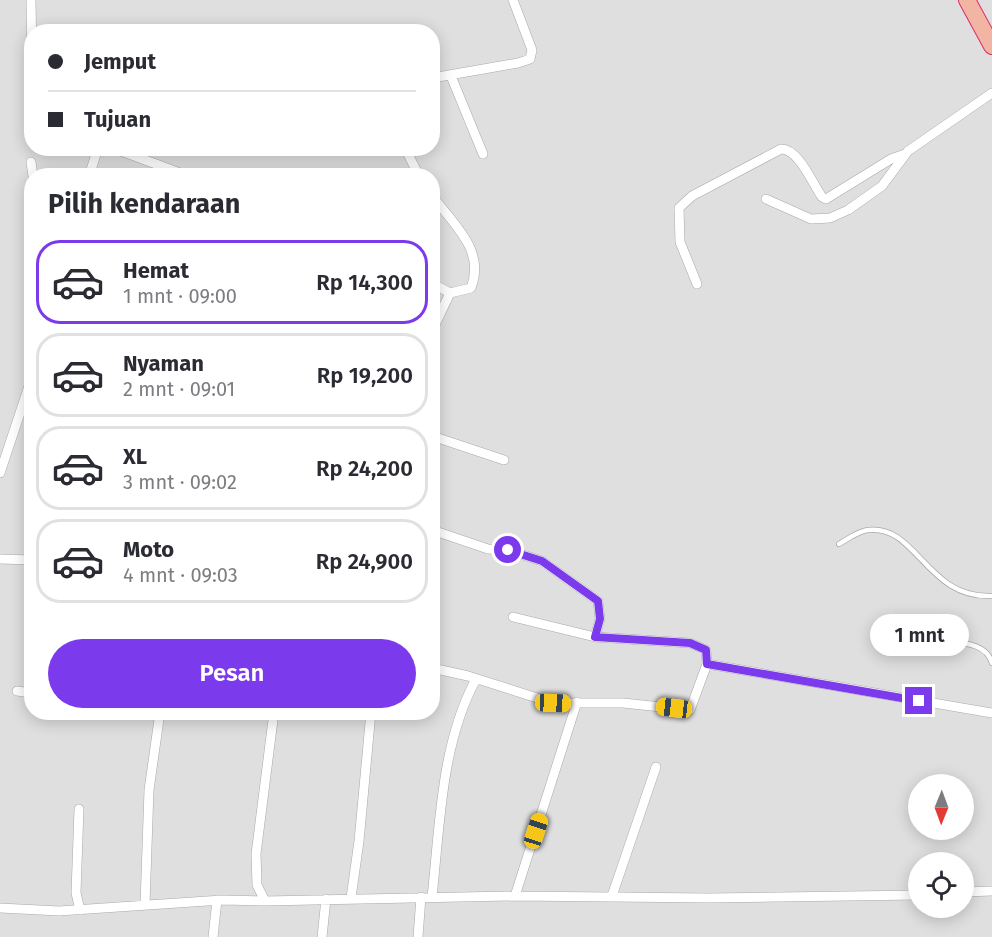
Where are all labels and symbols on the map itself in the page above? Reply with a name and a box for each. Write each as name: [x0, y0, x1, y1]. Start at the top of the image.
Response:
route start: [494, 536, 521, 563]
callout: 1 mnt: [870, 614, 968, 656]
route end: [905, 687, 932, 714]
car: [535, 693, 571, 713]
car: [655, 697, 693, 719]
north arrow: [908, 774, 974, 840]
car: [522, 811, 550, 851]

